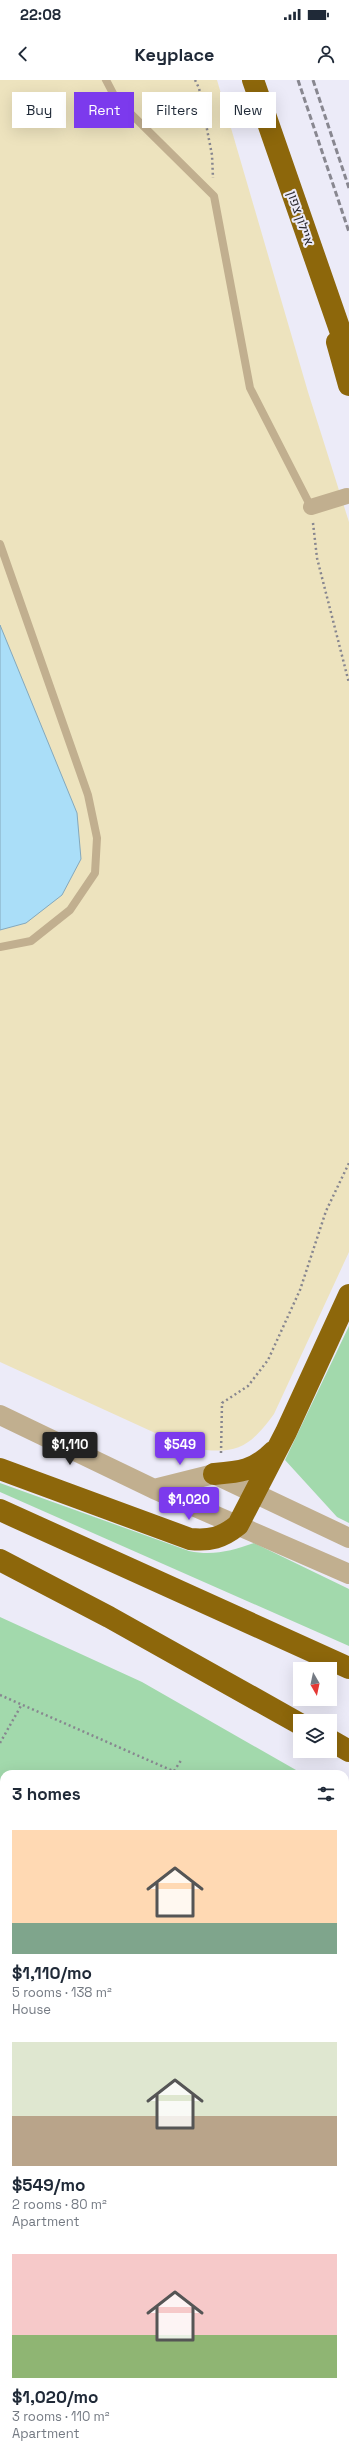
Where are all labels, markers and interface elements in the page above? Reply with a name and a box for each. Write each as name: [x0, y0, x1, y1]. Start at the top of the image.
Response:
text: 22:08: [20, 5, 61, 24]
icon: back: [12, 43, 34, 65]
text: Keyplace: [135, 43, 214, 66]
icon: person: [315, 43, 337, 65]
chip: Buy: [12, 92, 66, 128]
chip: Rent: [74, 92, 134, 128]
chip: Filters: [142, 92, 212, 128]
chip: New: [220, 92, 276, 128]
street label: איילון צפון: [283, 189, 318, 248]
pin: $1,110: [37, 1432, 103, 1466]
pin: $549: [156, 1432, 204, 1466]
text: $1,110: [51, 1436, 89, 1453]
text: $549: [164, 1436, 196, 1453]
pin: $1,020: [156, 1487, 222, 1521]
text: $1,020: [168, 1491, 210, 1508]
north arrow: [293, 1662, 337, 1706]
map controls: [293, 1662, 337, 1758]
button: layers: [293, 1714, 337, 1758]
text: 3 homes: [12, 1783, 81, 1805]
icon: filters: [315, 1783, 337, 1805]
icon: home: [139, 1856, 211, 1928]
text: $1,110/mo: [12, 1962, 92, 1984]
text: 5 rooms · 138 m²: [12, 1984, 112, 2001]
text: House: [12, 2001, 51, 2018]
icon: home: [139, 2068, 211, 2140]
text: $549/mo: [12, 2174, 85, 2196]
text: 2 rooms · 80 m²: [12, 2196, 107, 2213]
text: Apartment: [12, 2213, 80, 2230]
icon: home: [139, 2280, 211, 2352]
text: $1,020/mo: [12, 2386, 98, 2408]
text: 3 rooms · 110 m²: [12, 2408, 110, 2425]
text: Apartment: [12, 2425, 80, 2442]

